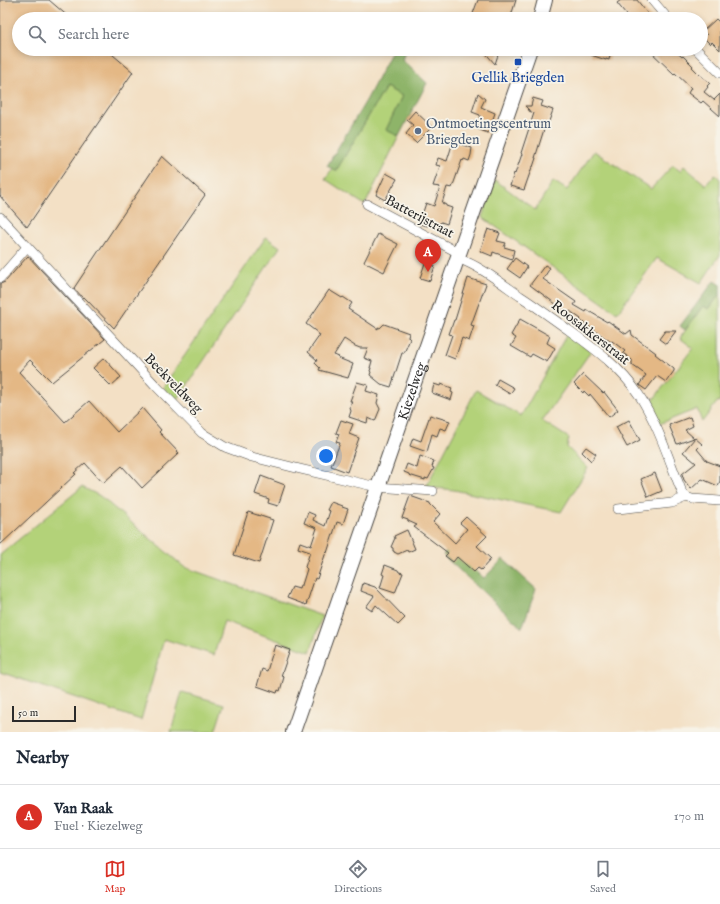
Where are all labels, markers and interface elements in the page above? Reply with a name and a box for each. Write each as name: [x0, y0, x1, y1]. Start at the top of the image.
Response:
search box: [12, 12, 708, 56]
icon: search: [26, 23, 48, 45]
text: Search here: [58, 25, 129, 44]
marker: Gellik Briegden: [513, 57, 523, 67]
place label: Gellik Briegden: [472, 69, 565, 87]
place label: Ontmoetingscentrum Briegden: [426, 115, 551, 149]
marker: Ontmoetingscentrum Briegden: [413, 126, 423, 136]
street label: Batterijstraat: [382, 191, 457, 243]
pin: A: [415, 239, 441, 272]
street label: Roosakkerstraat: [547, 296, 633, 369]
street label: Beekveldweg: [140, 350, 207, 418]
street label: Kiezelweg: [394, 360, 431, 423]
your location: [316, 446, 336, 466]
scale bar: [12, 704, 76, 723]
text: 50 m: [18, 706, 38, 720]
text: Nearby: [16, 748, 69, 769]
text: Van Raak: [54, 799, 113, 818]
text: A: [25, 808, 33, 825]
text: 170 m: [674, 808, 704, 825]
text: Fuel · Kiezelweg: [54, 818, 143, 835]
tab: Map: [104, 858, 126, 896]
tab: Directions: [334, 858, 382, 896]
tab: Saved: [590, 858, 616, 896]

